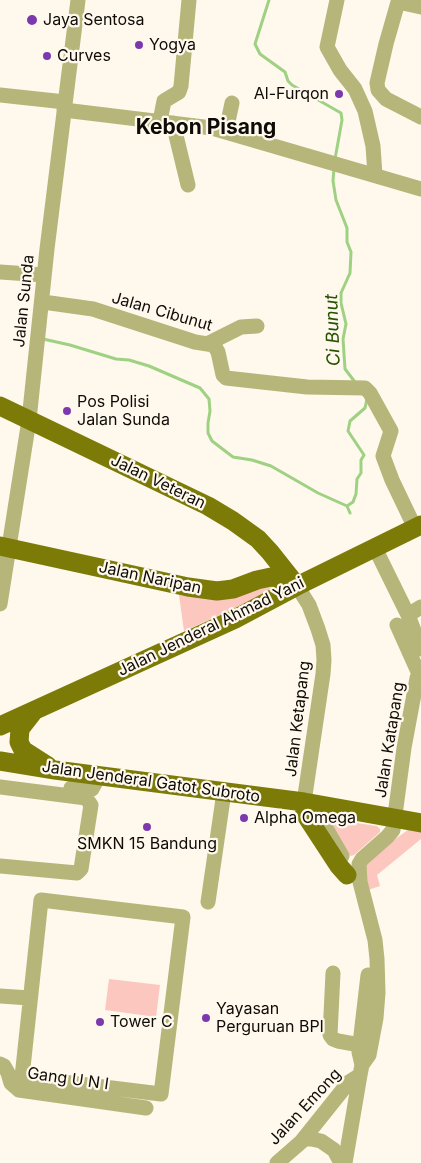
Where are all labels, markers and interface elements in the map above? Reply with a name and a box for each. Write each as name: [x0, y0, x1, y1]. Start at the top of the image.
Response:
place label: Jaya Sentosa: [43, 10, 144, 30]
marker: Jaya Sentosa: [25, 13, 39, 27]
place label: Yogya: [149, 35, 196, 55]
marker: Yogya: [133, 39, 145, 51]
place label: Curves: [57, 46, 111, 66]
marker: Curves: [41, 50, 53, 62]
place label: Al-Furqon: [254, 84, 329, 104]
marker: Al-Furqon: [333, 88, 345, 100]
district label: Kebon Pisang: [136, 115, 276, 141]
street label: Jalan Sunda: [10, 254, 38, 348]
street label: Jalan Cibunut: [109, 288, 215, 336]
water label: Ci Bunut: [321, 294, 345, 366]
place label: Pos Polisi Jalan Sunda: [77, 392, 170, 430]
marker: Pos Polisi Jalan Sunda: [61, 405, 73, 417]
street label: Jalan Veteran: [107, 451, 209, 513]
street label: Jalan Naripan: [97, 558, 203, 598]
street label: Jalan Jenderal Ahmad Yani: [115, 573, 307, 681]
street label: Jalan Ketapang: [281, 660, 315, 778]
street label: Jalan Katapang: [371, 681, 409, 799]
street label: Jalan Jenderal Gatot Subroto: [41, 757, 261, 807]
place label: Alpha Omega: [254, 808, 356, 828]
marker: Alpha Omega: [238, 812, 250, 824]
marker: SMKN 15 Bandung: [141, 821, 153, 833]
place label: SMKN 15 Bandung: [77, 834, 217, 854]
place label: Yayasan Perguruan BPI: [216, 999, 324, 1037]
place label: Tower C: [110, 1012, 173, 1032]
marker: Yayasan Perguruan BPI: [200, 1012, 212, 1024]
marker: Tower C: [94, 1016, 106, 1028]
street label: Gang U N I: [26, 1064, 110, 1094]
street label: Jalan Emong: [265, 1065, 345, 1149]

